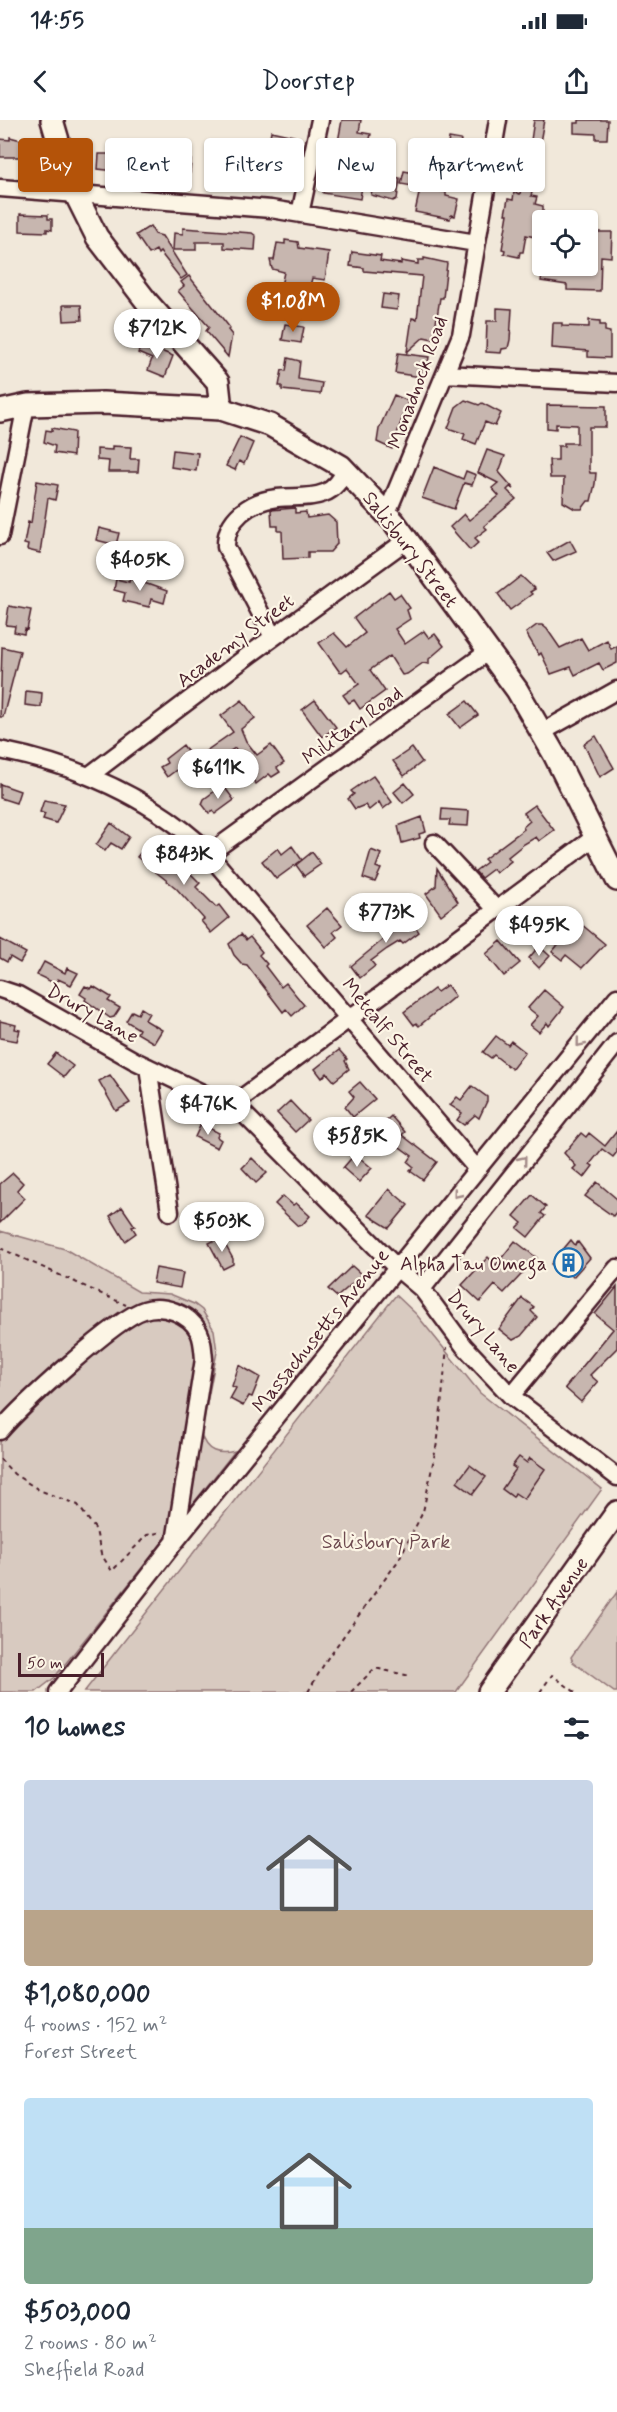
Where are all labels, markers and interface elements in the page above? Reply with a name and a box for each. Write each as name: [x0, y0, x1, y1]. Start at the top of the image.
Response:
text: 14:55: [30, 7, 84, 35]
text: Doorstep: [261, 64, 356, 99]
icon: back: [24, 65, 57, 98]
icon: share: [560, 65, 593, 98]
chip: Buy: [18, 138, 93, 192]
chip: Rent: [105, 138, 192, 192]
chip: Filters: [204, 138, 304, 192]
chip: New: [316, 138, 396, 192]
chip: Apartment: [408, 138, 545, 192]
map controls: [532, 210, 598, 276]
button: locate: [532, 210, 598, 276]
pin: $1.08M: [244, 282, 342, 333]
text: $1.08M: [261, 288, 325, 315]
pin: $712K: [115, 309, 199, 360]
street label: Monadnock Road: [382, 312, 455, 453]
text: $712K: [128, 315, 186, 342]
street label: Salisbury Street: [356, 486, 464, 614]
pin: $405K: [98, 541, 182, 592]
text: $405K: [110, 547, 170, 574]
street label: Academy Street: [172, 588, 300, 694]
street label: Military Road: [297, 681, 409, 772]
pin: $611K: [176, 749, 260, 800]
text: $611K: [192, 755, 244, 782]
pin: $843K: [142, 835, 226, 886]
text: $843K: [155, 841, 213, 868]
pin: $773K: [344, 893, 428, 944]
text: $773K: [358, 899, 414, 926]
pin: $495K: [497, 906, 581, 957]
text: $495K: [509, 912, 569, 939]
street label: Metcalf Street: [335, 973, 439, 1089]
street label: Drury Lane: [41, 978, 143, 1051]
one-way arrow: [576, 1036, 587, 1047]
pin: $476K: [166, 1085, 250, 1136]
text: $476K: [180, 1091, 237, 1118]
pin: $585K: [315, 1117, 399, 1168]
text: $585K: [327, 1123, 387, 1150]
one-way arrow: [516, 1156, 527, 1167]
one-way arrow: [453, 1187, 464, 1198]
pin: $503K: [180, 1202, 264, 1253]
text: $503K: [193, 1208, 251, 1235]
street label: Massachusetts Avenue: [247, 1243, 396, 1419]
building icon: Alpha Tau Omega: [552, 1247, 584, 1279]
place label: Alpha Tau Omega: [400, 1251, 547, 1280]
street label: Drury Lane: [440, 1285, 526, 1379]
park label: Salisbury Park: [322, 1529, 450, 1556]
street label: Park Avenue: [513, 1552, 596, 1654]
scale bar: [18, 1650, 104, 1678]
text: 50 m: [27, 1653, 63, 1674]
text: 10 homes: [24, 1711, 125, 1745]
icon: filters: [560, 1712, 593, 1745]
icon: home: [255, 1819, 363, 1927]
text: $1,080,000: [24, 1978, 151, 2012]
text: 4 rooms · 152 m²: [24, 2012, 167, 2039]
text: Forest Street: [24, 2039, 137, 2066]
icon: home: [255, 2137, 363, 2245]
text: $503,000: [24, 2296, 131, 2330]
text: 2 rooms · 80 m²: [24, 2330, 157, 2357]
text: Sheffield Road: [24, 2357, 144, 2384]

